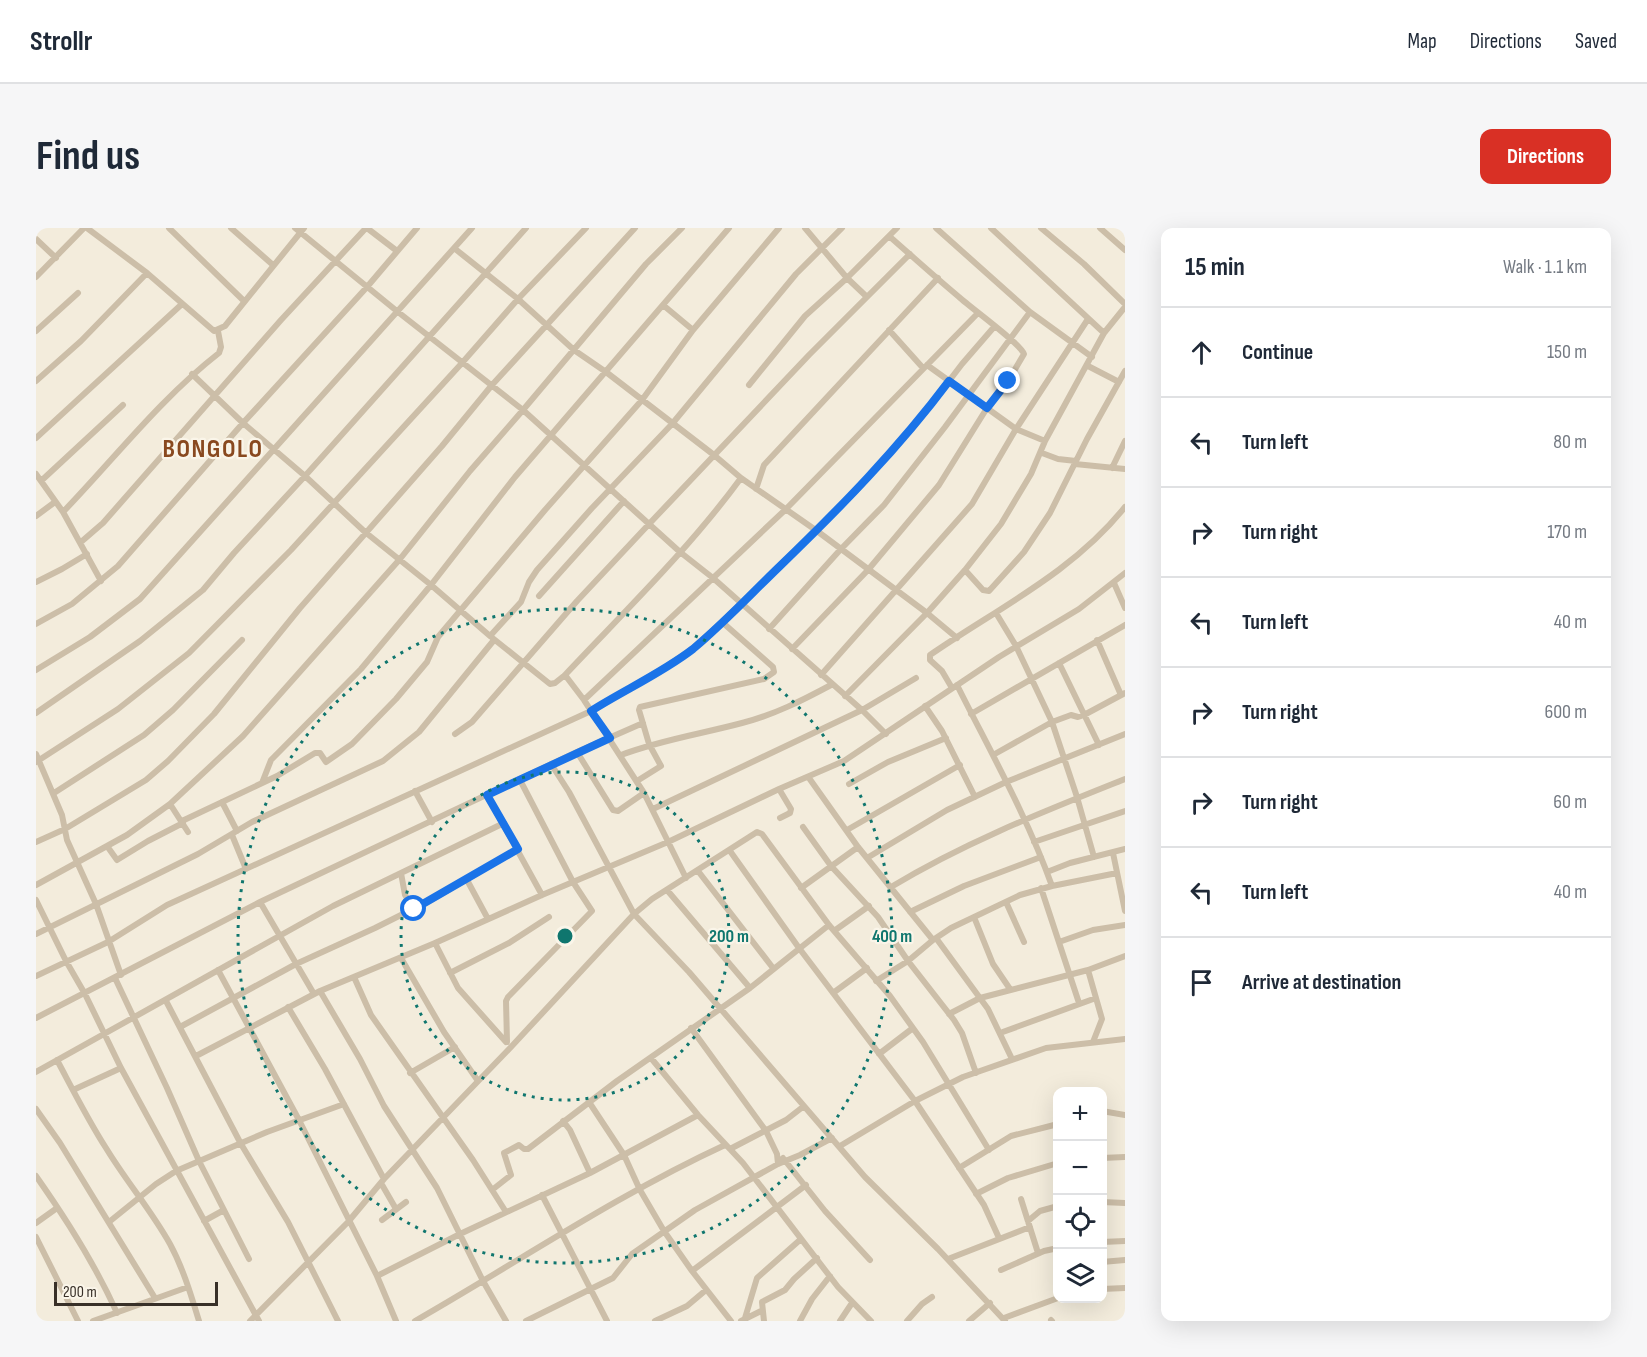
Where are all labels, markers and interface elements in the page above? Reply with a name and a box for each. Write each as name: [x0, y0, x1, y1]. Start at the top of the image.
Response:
text: Strollr: [30, 25, 92, 58]
text: Map: [1407, 29, 1437, 54]
text: Directions: [1470, 29, 1542, 54]
text: Saved: [1575, 29, 1617, 54]
button: Directions: [1480, 129, 1611, 184]
text: Find us: [36, 131, 140, 182]
text: 15 min: [1185, 252, 1245, 283]
text: Walk · 1.1 km: [1503, 255, 1587, 279]
icon: ahead: [1185, 336, 1218, 369]
text: Continue: [1242, 339, 1313, 366]
text: 150 m: [1547, 340, 1587, 364]
route end: [994, 367, 1020, 393]
icon: left: [1185, 426, 1218, 459]
text: Turn left: [1242, 429, 1308, 456]
text: 80 m: [1553, 430, 1587, 454]
district label: BONGOLO: [163, 434, 263, 465]
icon: right: [1185, 516, 1218, 549]
text: Turn right: [1242, 519, 1318, 546]
text: 170 m: [1547, 520, 1587, 544]
icon: left: [1185, 606, 1218, 639]
text: Turn left: [1242, 609, 1308, 636]
text: 40 m: [1554, 610, 1587, 634]
icon: right: [1185, 696, 1218, 729]
text: Turn right: [1242, 699, 1318, 726]
text: 600 m: [1544, 700, 1587, 724]
icon: right: [1185, 786, 1218, 819]
text: Turn right: [1242, 789, 1318, 816]
text: 60 m: [1553, 790, 1587, 814]
icon: left: [1185, 876, 1218, 909]
text: Turn left: [1242, 879, 1308, 906]
text: 40 m: [1554, 880, 1587, 904]
route start: [400, 895, 426, 921]
centre of rings: [555, 926, 575, 946]
text: 200 m: [709, 926, 749, 947]
text: 400 m: [872, 926, 912, 947]
icon: arrive: [1185, 966, 1218, 999]
text: Arrive at destination: [1242, 969, 1401, 996]
map controls: [1053, 1087, 1107, 1303]
button: +: [1053, 1087, 1107, 1141]
button: −: [1053, 1141, 1107, 1195]
button: locate: [1053, 1195, 1107, 1249]
button: layers: [1053, 1249, 1107, 1303]
scale bar: [54, 1279, 218, 1306]
text: 200 m: [63, 1283, 97, 1302]

